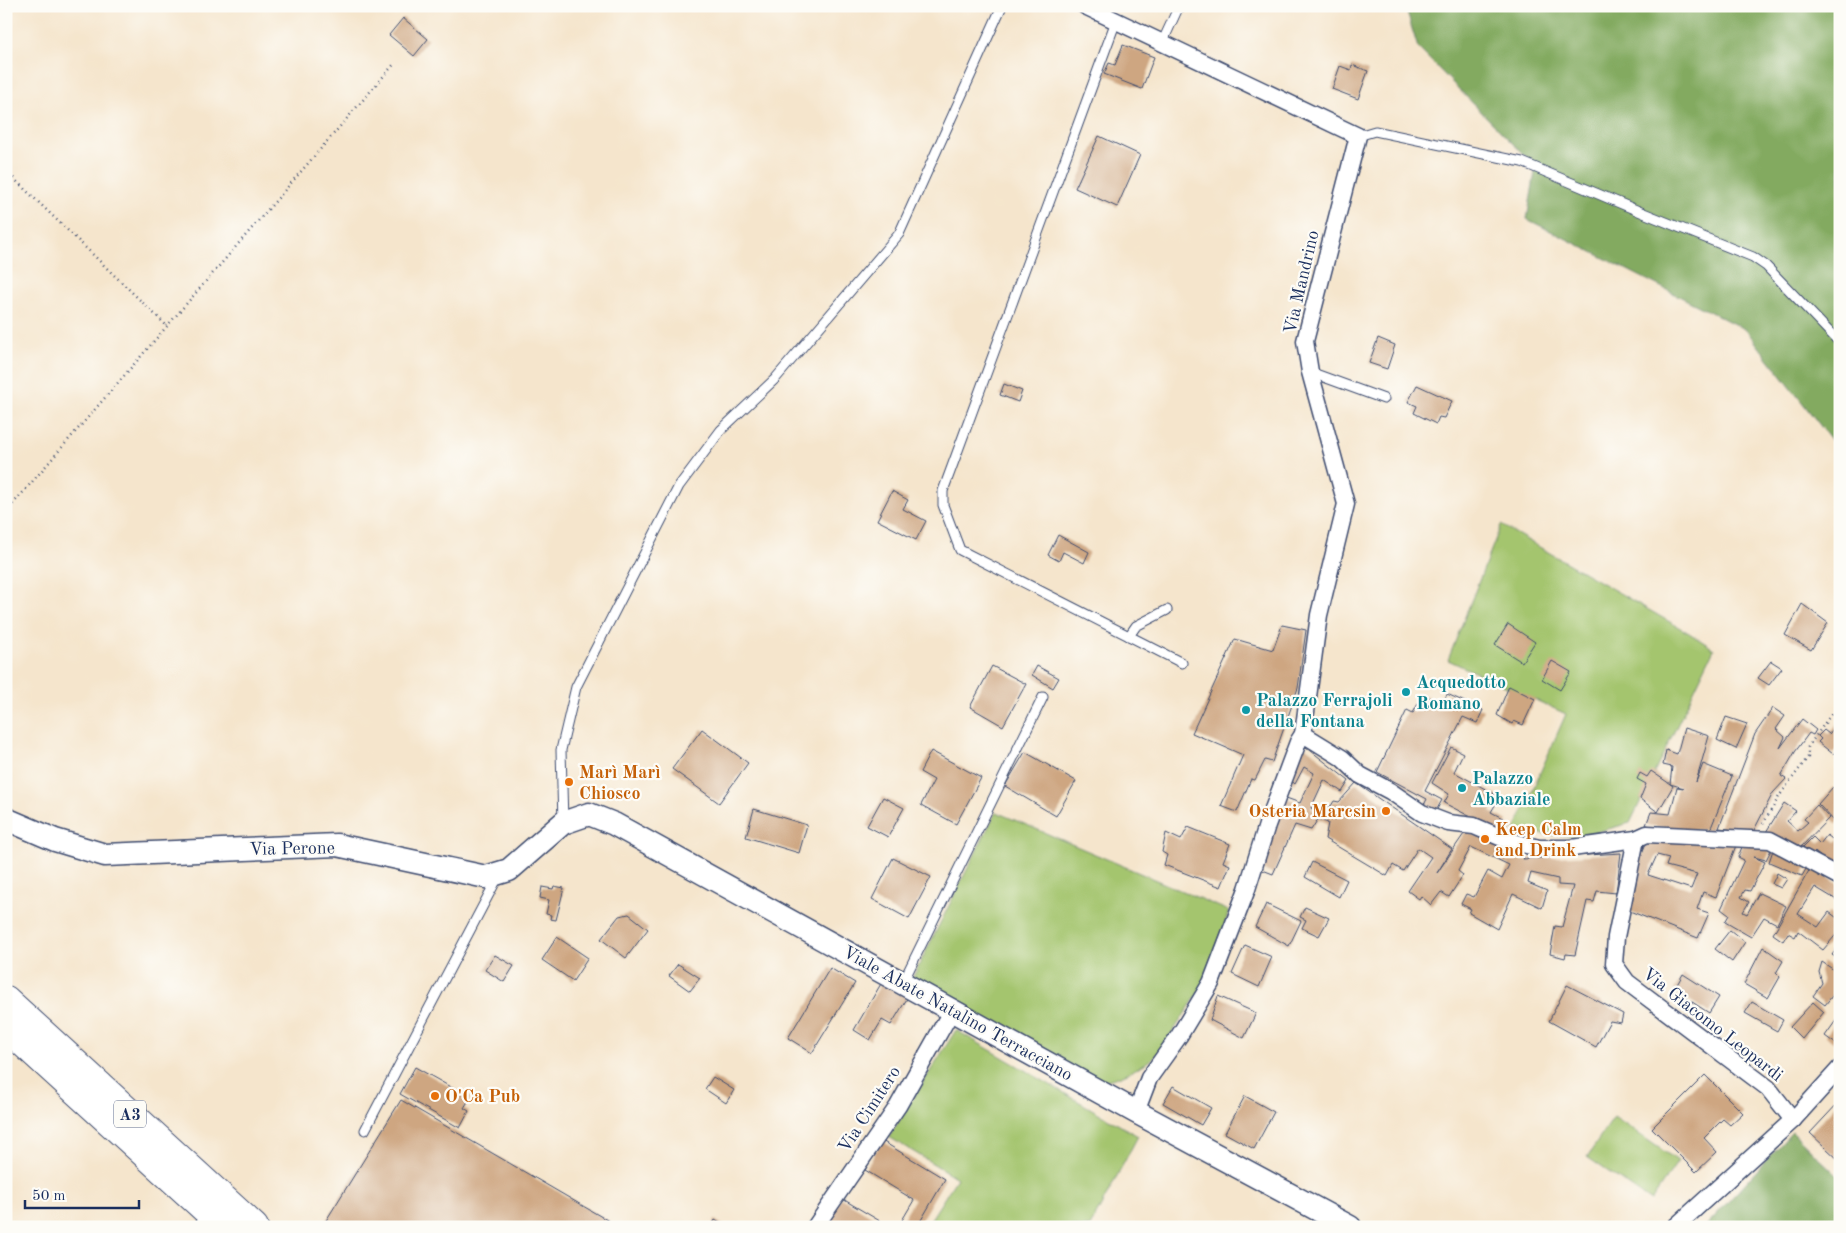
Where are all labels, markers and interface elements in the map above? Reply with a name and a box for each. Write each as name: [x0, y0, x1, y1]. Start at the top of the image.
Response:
street label: Via Mandrino: [1281, 229, 1323, 336]
place label: Acquedotto Romano: [1416, 674, 1506, 713]
marker: Acquedotto Romano: [1400, 686, 1412, 698]
place label: Palazzo Ferrajoli della Fontana: [1256, 692, 1393, 731]
marker: Palazzo Ferrajoli della Fontana: [1240, 704, 1252, 716]
place label: Marì Marì Chiosco: [579, 764, 661, 803]
place label: Palazzo Abbaziale: [1472, 770, 1551, 809]
marker: Marì Marì Chiosco: [563, 776, 575, 788]
marker: Palazzo Abbaziale: [1456, 782, 1468, 794]
place label: Osteria Marcsin: [1249, 803, 1376, 821]
marker: Osteria Marcsin: [1380, 805, 1392, 817]
place label: Keep Calm and Drink: [1495, 821, 1582, 860]
marker: Keep Calm and Drink: [1479, 833, 1491, 845]
street label: Via Perone: [249, 839, 335, 859]
street label: Viale Abate Natalino Terracciano: [840, 943, 1075, 1085]
street label: Via Giacomo Leopardi: [1639, 965, 1786, 1085]
street label: Via Cimitero: [835, 1063, 904, 1156]
place label: O'Ca Pub: [445, 1088, 520, 1106]
marker: O'Ca Pub: [429, 1090, 441, 1102]
road number: A3: [114, 1100, 146, 1128]
scale bar: [25, 1178, 139, 1210]
text: 50 m: [32, 1189, 66, 1204]

